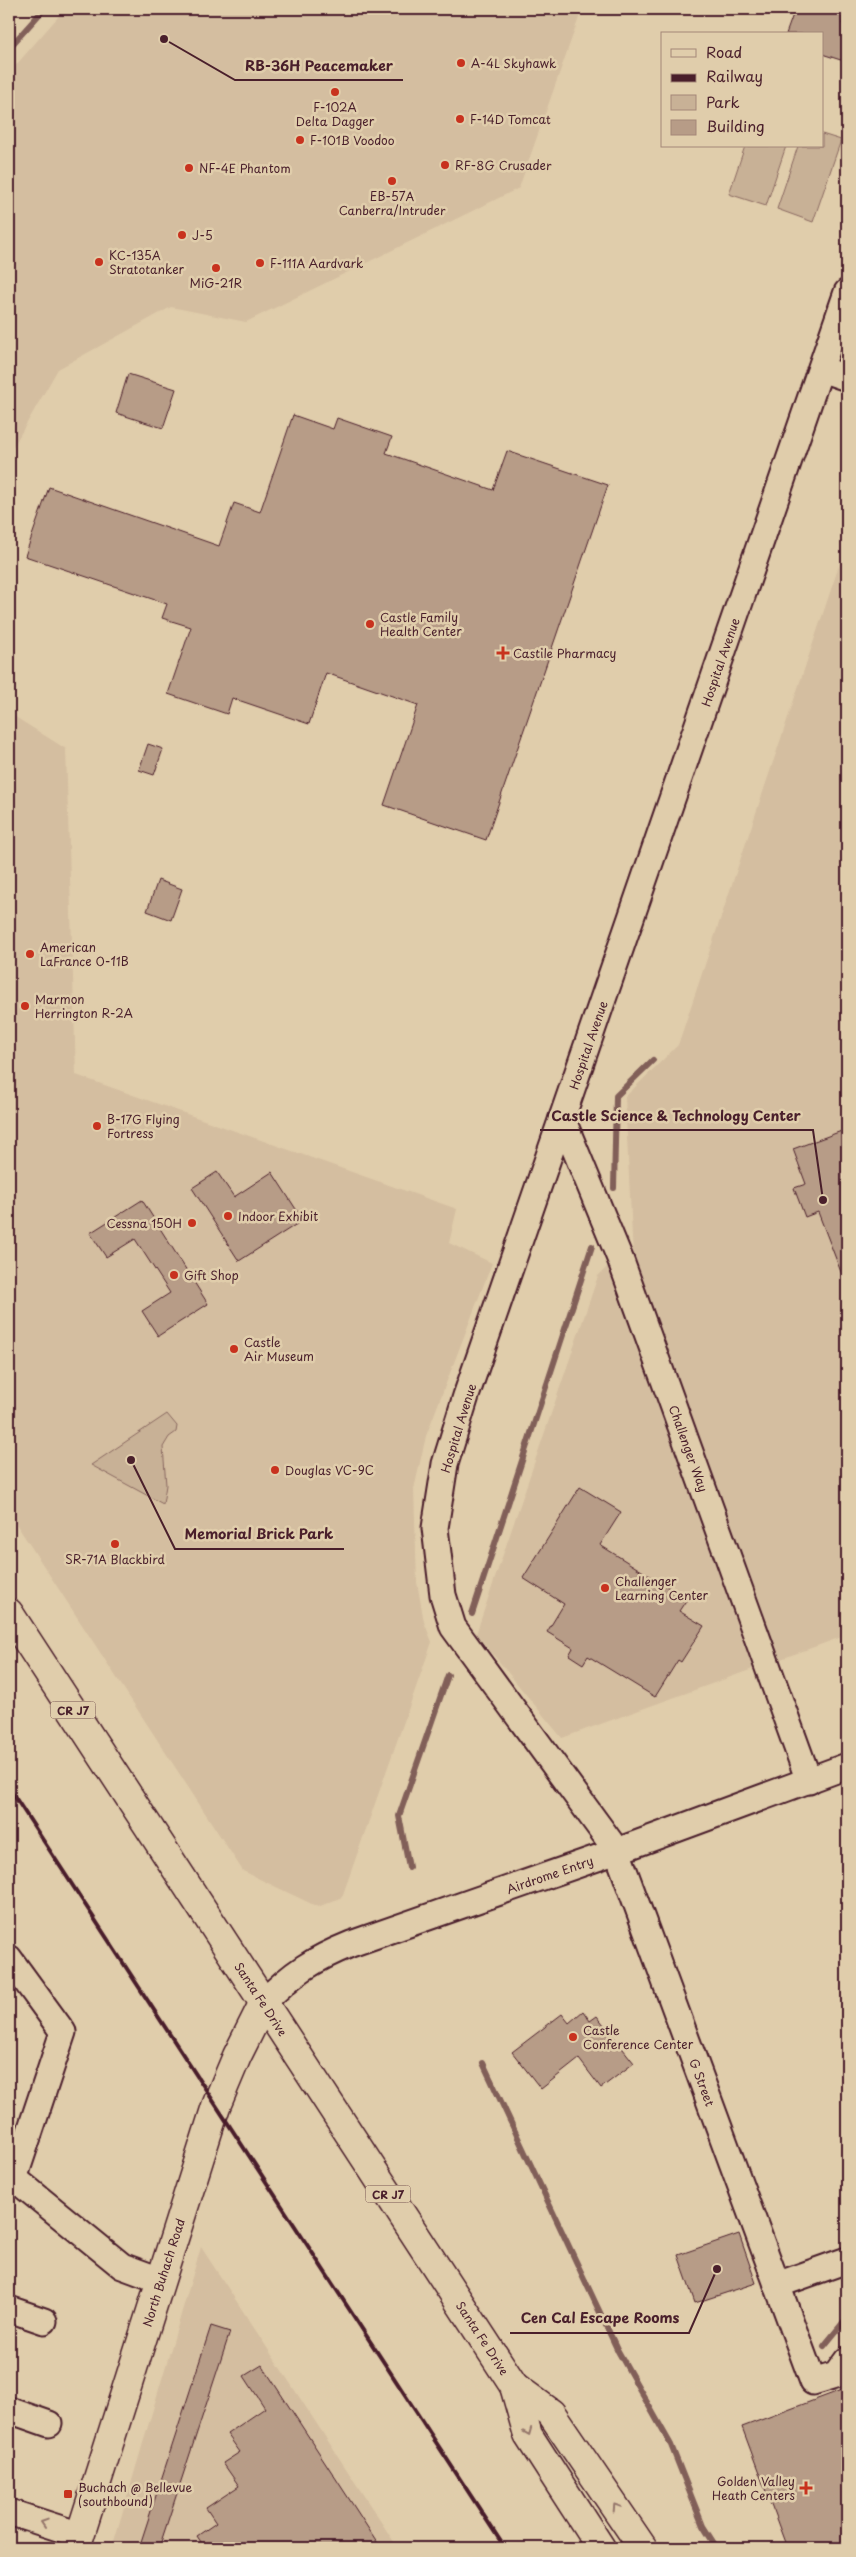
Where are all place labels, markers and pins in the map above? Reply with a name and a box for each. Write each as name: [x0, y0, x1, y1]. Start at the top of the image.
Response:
callout: RB-36H Peacemaker: [235, 51, 403, 80]
place label: A-4L Skyhawk: [471, 54, 557, 72]
marker: A-4L Skyhawk: [455, 57, 467, 69]
marker: F-102A Delta Dagger: [329, 86, 341, 98]
place label: F-102A Delta Dagger: [296, 98, 375, 130]
place label: F-14D Tomcat: [470, 110, 551, 128]
marker: F-14D Tomcat: [454, 113, 466, 125]
place label: F-101B Voodoo: [310, 131, 395, 149]
marker: F-101B Voodoo: [294, 134, 306, 146]
place label: RF-8G Crusader: [455, 156, 552, 174]
place label: NF-4E Phantom: [199, 159, 291, 177]
marker: RF-8G Crusader: [439, 159, 451, 171]
marker: NF-4E Phantom: [183, 162, 195, 174]
marker: EB-57A Canberra/Intruder: [386, 175, 398, 187]
place label: EB-57A Canberra/Intruder: [339, 187, 446, 219]
place label: J-5: [192, 226, 213, 244]
marker: J-5: [176, 229, 188, 241]
place label: KC-135A Stratotanker: [109, 246, 185, 278]
place label: F-111A Aardvark: [270, 254, 363, 272]
marker: KC-135A Stratotanker: [93, 256, 105, 268]
marker: F-111A Aardvark: [254, 257, 266, 269]
marker: MiG-21R: [210, 262, 222, 274]
place label: MiG-21R: [190, 274, 243, 292]
place label: Castle Family Health Center: [380, 608, 462, 640]
marker: Castle Family Health Center: [364, 618, 376, 630]
place label: Castile Pharmacy: [513, 644, 617, 662]
marker: Castile Pharmacy: [497, 647, 509, 659]
place label: American LaFrance O-11B: [40, 938, 129, 970]
marker: American LaFrance O-11B: [24, 948, 36, 960]
place label: Marmon Herrington R-2A: [35, 990, 133, 1022]
marker: Marmon Herrington R-2A: [19, 1000, 31, 1012]
callout: Castle Science & Technology Center: [540, 1101, 813, 1130]
place label: B-17G Flying Fortress: [107, 1110, 180, 1142]
marker: B-17G Flying Fortress: [91, 1120, 103, 1132]
place label: Indoor Exhibit: [238, 1207, 318, 1225]
marker: Indoor Exhibit: [222, 1210, 234, 1222]
place label: Cessna 150H: [106, 1214, 182, 1232]
marker: Cessna 150H: [186, 1217, 198, 1229]
place label: Gift Shop: [184, 1266, 239, 1284]
marker: Gift Shop: [168, 1269, 180, 1281]
place label: Castle Air Museum: [244, 1333, 314, 1365]
marker: Castle Air Museum: [228, 1343, 240, 1355]
place label: Douglas VC-9C: [285, 1461, 374, 1479]
marker: Douglas VC-9C: [269, 1464, 281, 1476]
callout: Memorial Brick Park: [175, 1520, 344, 1549]
marker: SR-71A Blackbird: [109, 1538, 121, 1550]
place label: SR-71A Blackbird: [65, 1550, 165, 1568]
place label: Challenger Learning Center: [615, 1572, 709, 1604]
marker: Challenger Learning Center: [599, 1582, 611, 1594]
place label: Castle Conference Center: [583, 2021, 694, 2053]
marker: Castle Conference Center: [567, 2031, 579, 2043]
callout: Cen Cal Escape Rooms: [510, 2304, 689, 2333]
place label: Golden Valley Heath Centers: [712, 2472, 796, 2504]
place label: Buchach @ Bellevue (southbound): [78, 2478, 192, 2510]
marker: Golden Valley Heath Centers: [799, 2481, 813, 2495]
marker: Buchach @ Bellevue (southbound): [62, 2488, 74, 2500]

